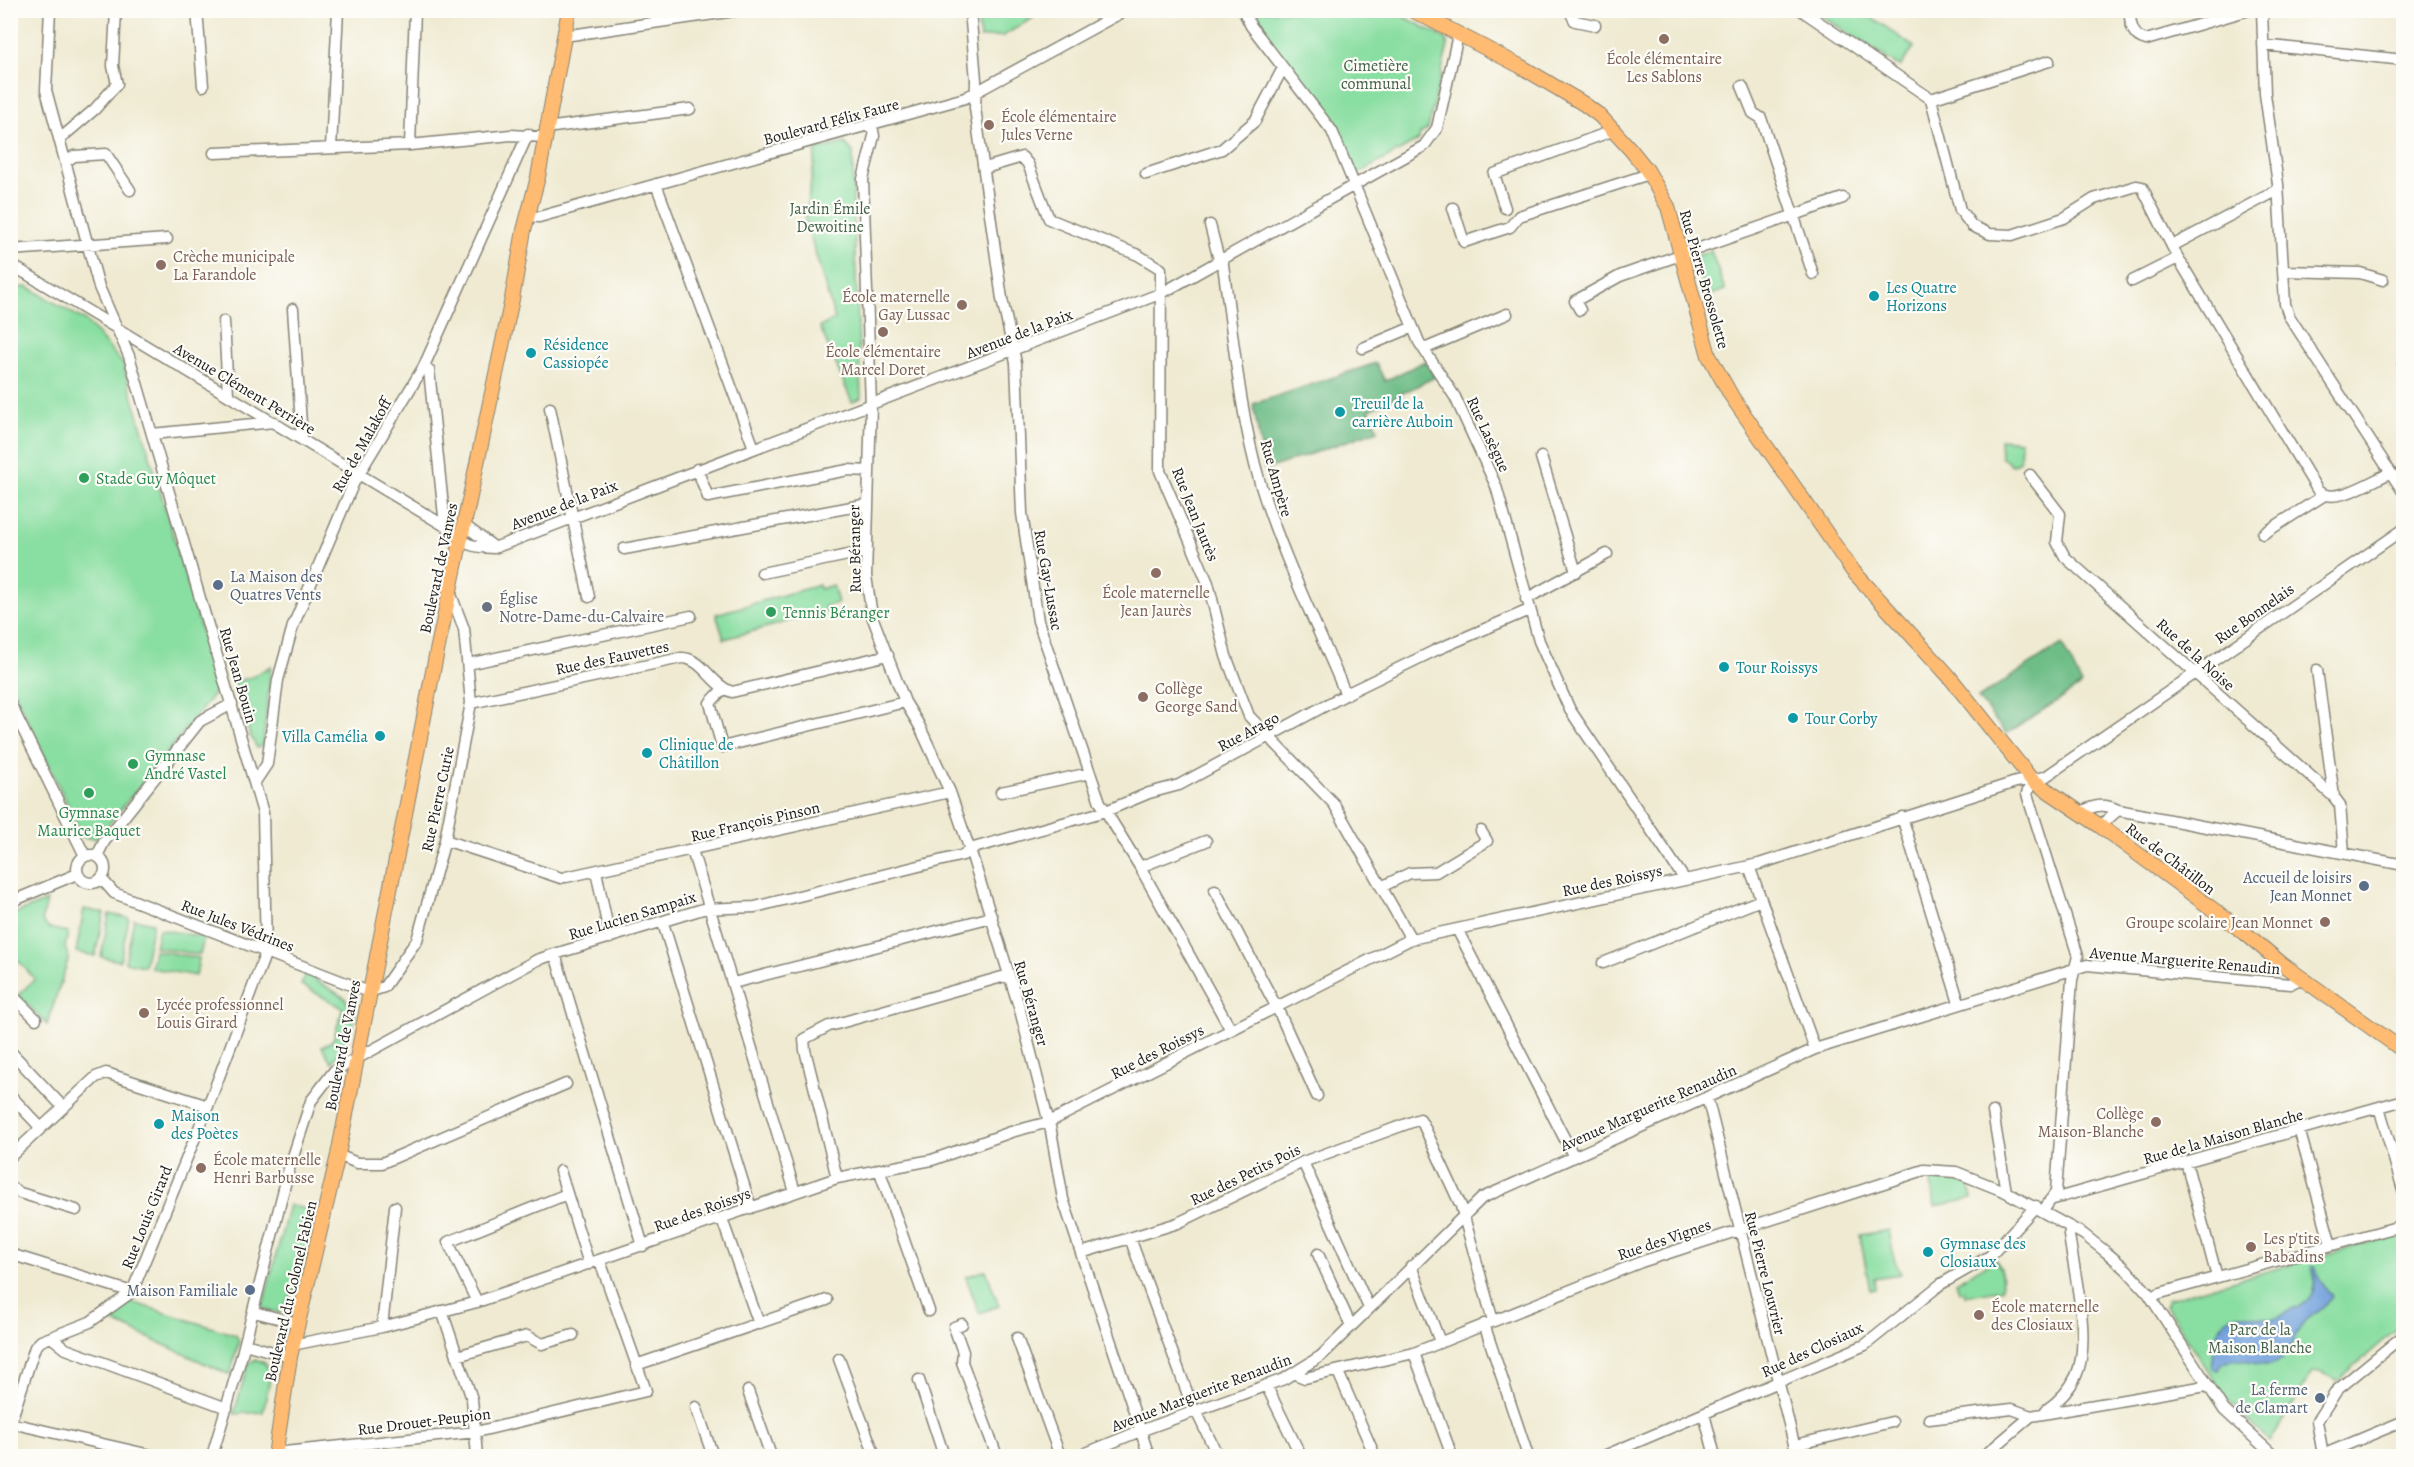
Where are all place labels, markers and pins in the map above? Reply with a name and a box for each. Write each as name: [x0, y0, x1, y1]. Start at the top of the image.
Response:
marker: École élémentaire Les Sablons: [1657, 32, 1671, 46]
place label: École élémentaire Les Sablons: [1606, 48, 1722, 88]
place label: École élémentaire Jules Verne: [1001, 106, 1117, 146]
marker: École élémentaire Jules Verne: [982, 118, 996, 132]
place label: Crèche municipale La Farandole: [173, 246, 295, 286]
marker: Crèche municipale La Farandole: [154, 258, 168, 272]
place label: Les Quatre Horizons: [1886, 277, 1957, 317]
place label: École maternelle Gay Lussac: [842, 286, 950, 326]
marker: Les Quatre Horizons: [1867, 289, 1881, 303]
marker: École maternelle Gay Lussac: [955, 298, 969, 312]
marker: École élémentaire Marcel Doret: [876, 325, 890, 339]
place label: Résidence Cassiopée: [543, 334, 609, 374]
place label: École élémentaire Marcel Doret: [825, 341, 941, 381]
marker: Résidence Cassiopée: [524, 346, 538, 360]
place label: Treuil de la carrière Auboin: [1352, 393, 1454, 433]
marker: Treuil de la carrière Auboin: [1333, 405, 1347, 419]
place label: Stade Guy Môquet: [96, 468, 216, 490]
marker: Stade Guy Môquet: [77, 471, 91, 485]
place label: La Maison des Quatres Vents: [230, 566, 323, 606]
marker: École maternelle Jean Jaurès: [1149, 566, 1163, 580]
marker: La Maison des Quatres Vents: [211, 578, 225, 592]
place label: École maternelle Jean Jaurès: [1102, 582, 1210, 622]
place label: Église Notre-Dame-du-Calvaire: [499, 588, 664, 628]
marker: Église Notre-Dame-du-Calvaire: [480, 600, 494, 614]
place label: Tennis Béranger: [783, 602, 890, 624]
marker: Tennis Béranger: [764, 605, 778, 619]
place label: Tour Roissys: [1736, 657, 1818, 679]
marker: Tour Roissys: [1717, 660, 1731, 674]
place label: Collège George Sand: [1155, 678, 1238, 718]
marker: Collège George Sand: [1136, 690, 1150, 704]
place label: Tour Corby: [1805, 708, 1878, 730]
marker: Tour Corby: [1786, 711, 1800, 725]
place label: Villa Camélia: [281, 726, 369, 748]
marker: Villa Camélia: [373, 729, 387, 743]
place label: Clinique de Châtillon: [659, 734, 734, 774]
place label: Gymnase André Vastel: [144, 745, 227, 785]
marker: Clinique de Châtillon: [640, 746, 654, 760]
marker: Gymnase André Vastel: [126, 757, 140, 771]
marker: Gymnase Maurice Baquet: [82, 786, 96, 800]
place label: Gymnase Maurice Baquet: [37, 802, 141, 842]
place label: Accueil de loisirs Jean Monnet: [2242, 867, 2352, 907]
marker: Accueil de loisirs Jean Monnet: [2357, 879, 2371, 893]
place label: Groupe scolaire Jean Monnet: [2126, 912, 2313, 934]
marker: Groupe scolaire Jean Monnet: [2318, 915, 2332, 929]
place label: Lycée professionnel Louis Girard: [156, 994, 283, 1034]
marker: Lycée professionnel Louis Girard: [137, 1006, 151, 1020]
place label: Collège Maison-Blanche: [2038, 1103, 2144, 1143]
place label: Maison des Poètes: [171, 1105, 238, 1145]
marker: Collège Maison-Blanche: [2149, 1115, 2163, 1129]
marker: Maison des Poètes: [152, 1117, 166, 1131]
place label: École maternelle Henri Barbusse: [213, 1149, 321, 1189]
marker: École maternelle Henri Barbusse: [194, 1161, 208, 1175]
place label: Les p'tits Babadins: [2263, 1228, 2324, 1268]
place label: Gymnase des Closiaux: [1940, 1233, 2026, 1273]
marker: Les p'tits Babadins: [2244, 1240, 2258, 1254]
marker: Gymnase des Closiaux: [1921, 1245, 1935, 1259]
place label: Maison Familiale: [127, 1280, 238, 1302]
marker: Maison Familiale: [243, 1283, 257, 1297]
place label: École maternelle des Closiaux: [1991, 1296, 2099, 1336]
marker: École maternelle des Closiaux: [1972, 1308, 1986, 1322]
place label: La ferme de Clamart: [2236, 1379, 2308, 1419]
marker: La ferme de Clamart: [2313, 1391, 2327, 1405]

